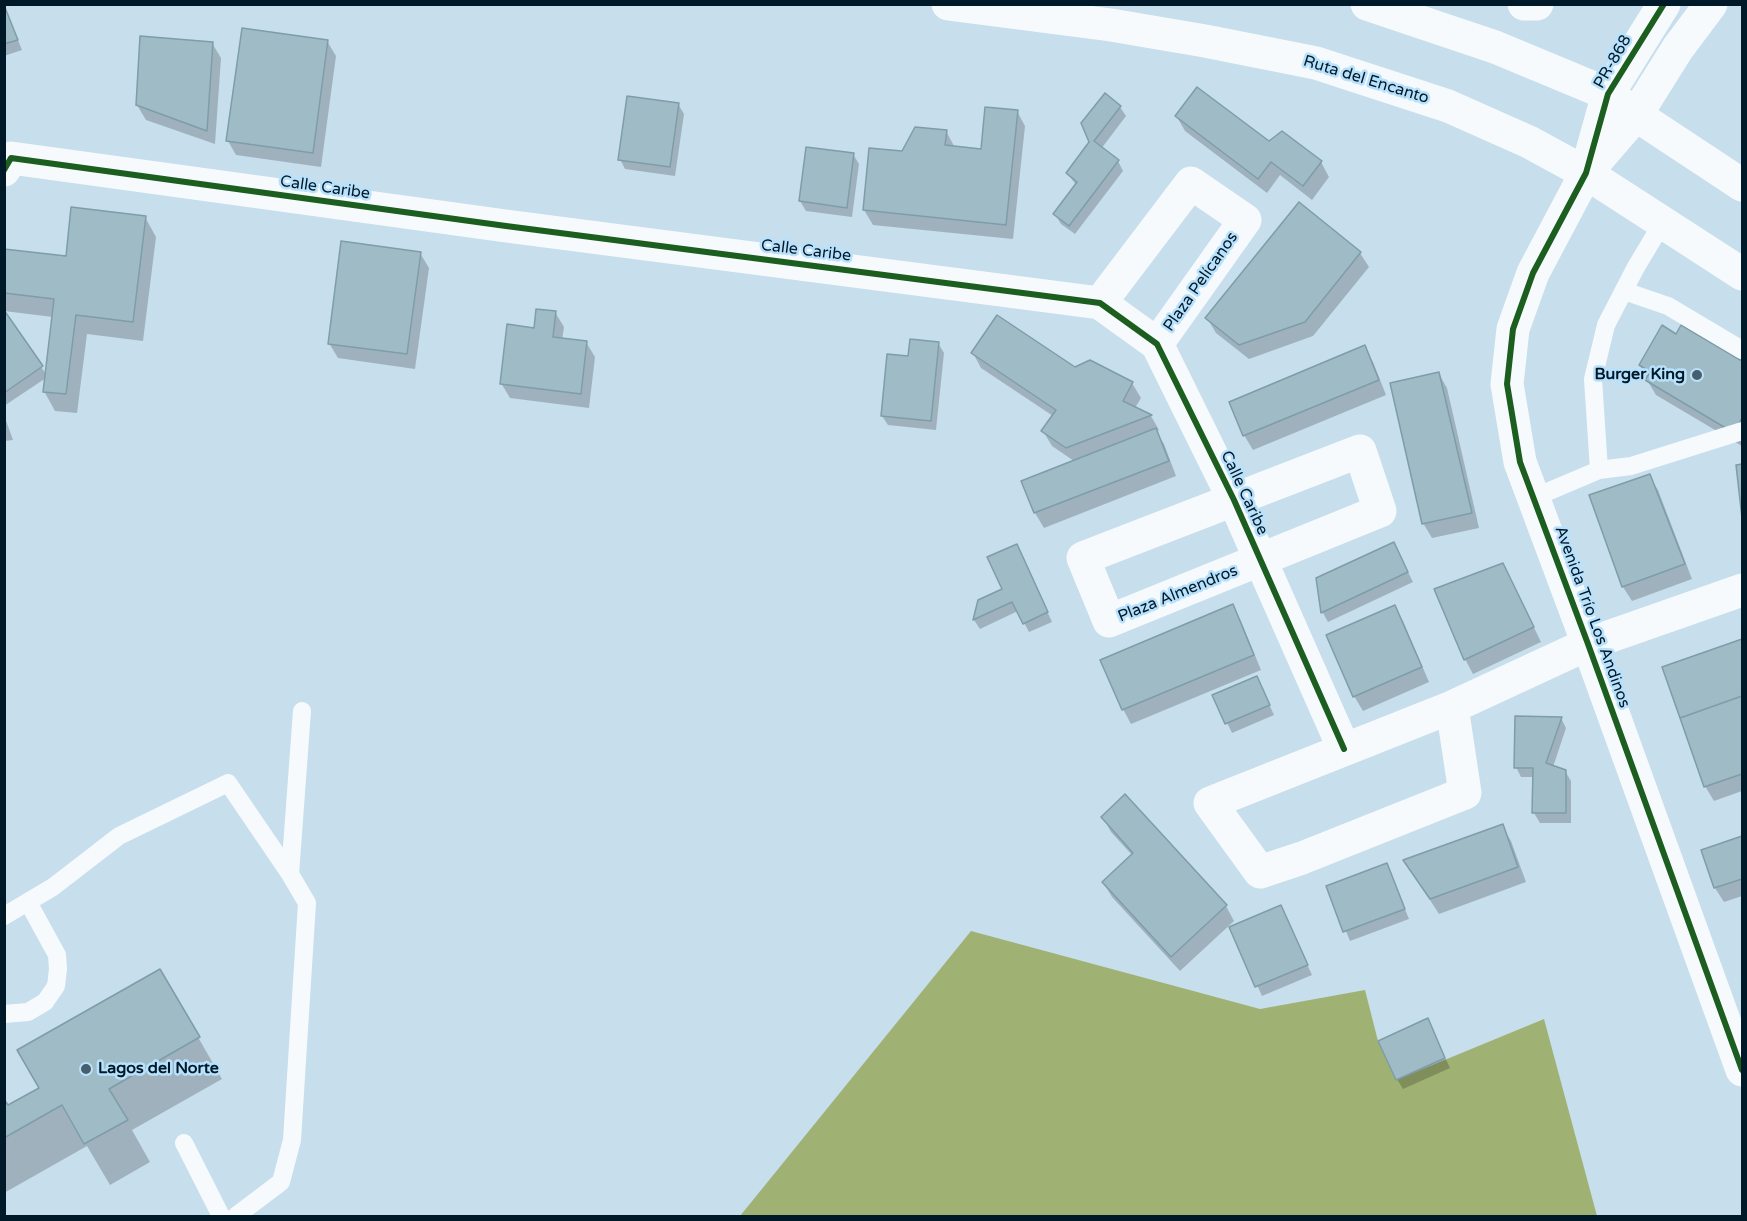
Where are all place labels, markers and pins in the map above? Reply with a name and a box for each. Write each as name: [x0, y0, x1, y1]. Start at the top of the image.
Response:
place label: Burger King: [1594, 365, 1685, 385]
marker: Burger King: [1690, 368, 1704, 382]
place label: Lagos del Norte: [98, 1059, 219, 1079]
marker: Lagos del Norte: [79, 1062, 93, 1076]

